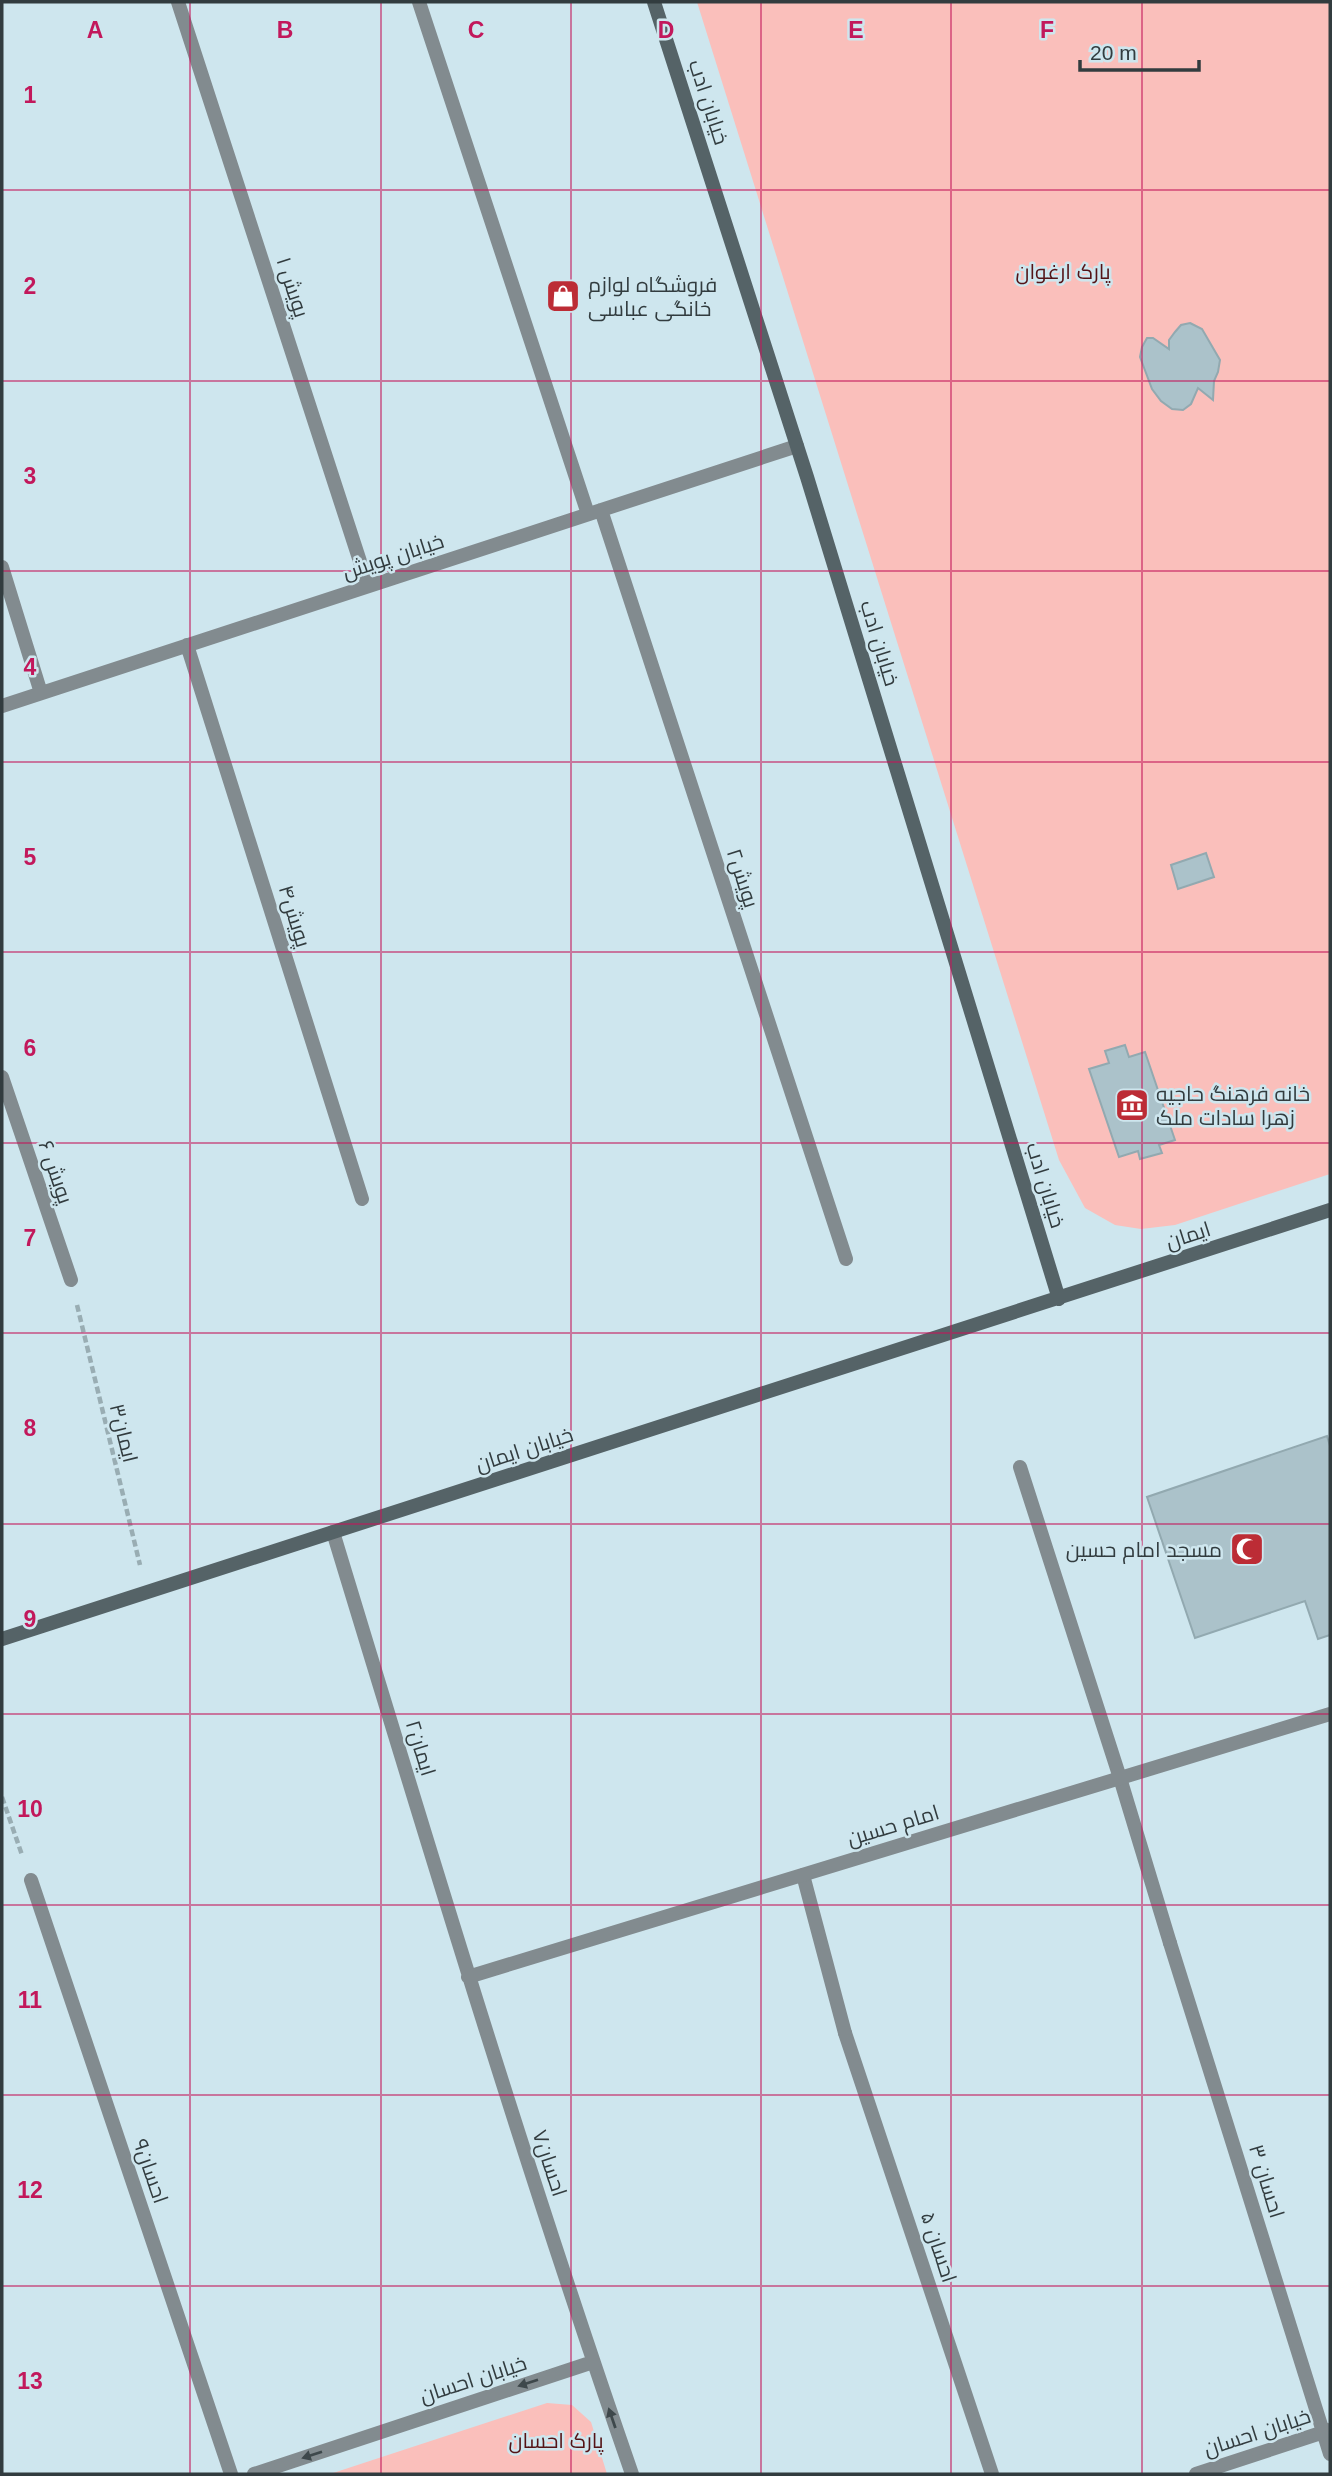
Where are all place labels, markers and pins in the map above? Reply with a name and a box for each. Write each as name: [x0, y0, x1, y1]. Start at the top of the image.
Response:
place label: فروشگاه لوازم خانگی عباسی: [588, 273, 717, 322]
shop icon: فروشگاه لوازم خانگی عباسی: [544, 277, 582, 315]
place label: خانه فرهنگ حاجیه زهرا سادات ملک: [1156, 1082, 1310, 1130]
museum icon: خانه فرهنگ حاجیه زهرا سادات ملک: [1113, 1086, 1151, 1124]
mosque icon: مسجد امام حسین: [1228, 1530, 1266, 1568]
place label: مسجد امام حسین: [1066, 1538, 1222, 1564]

